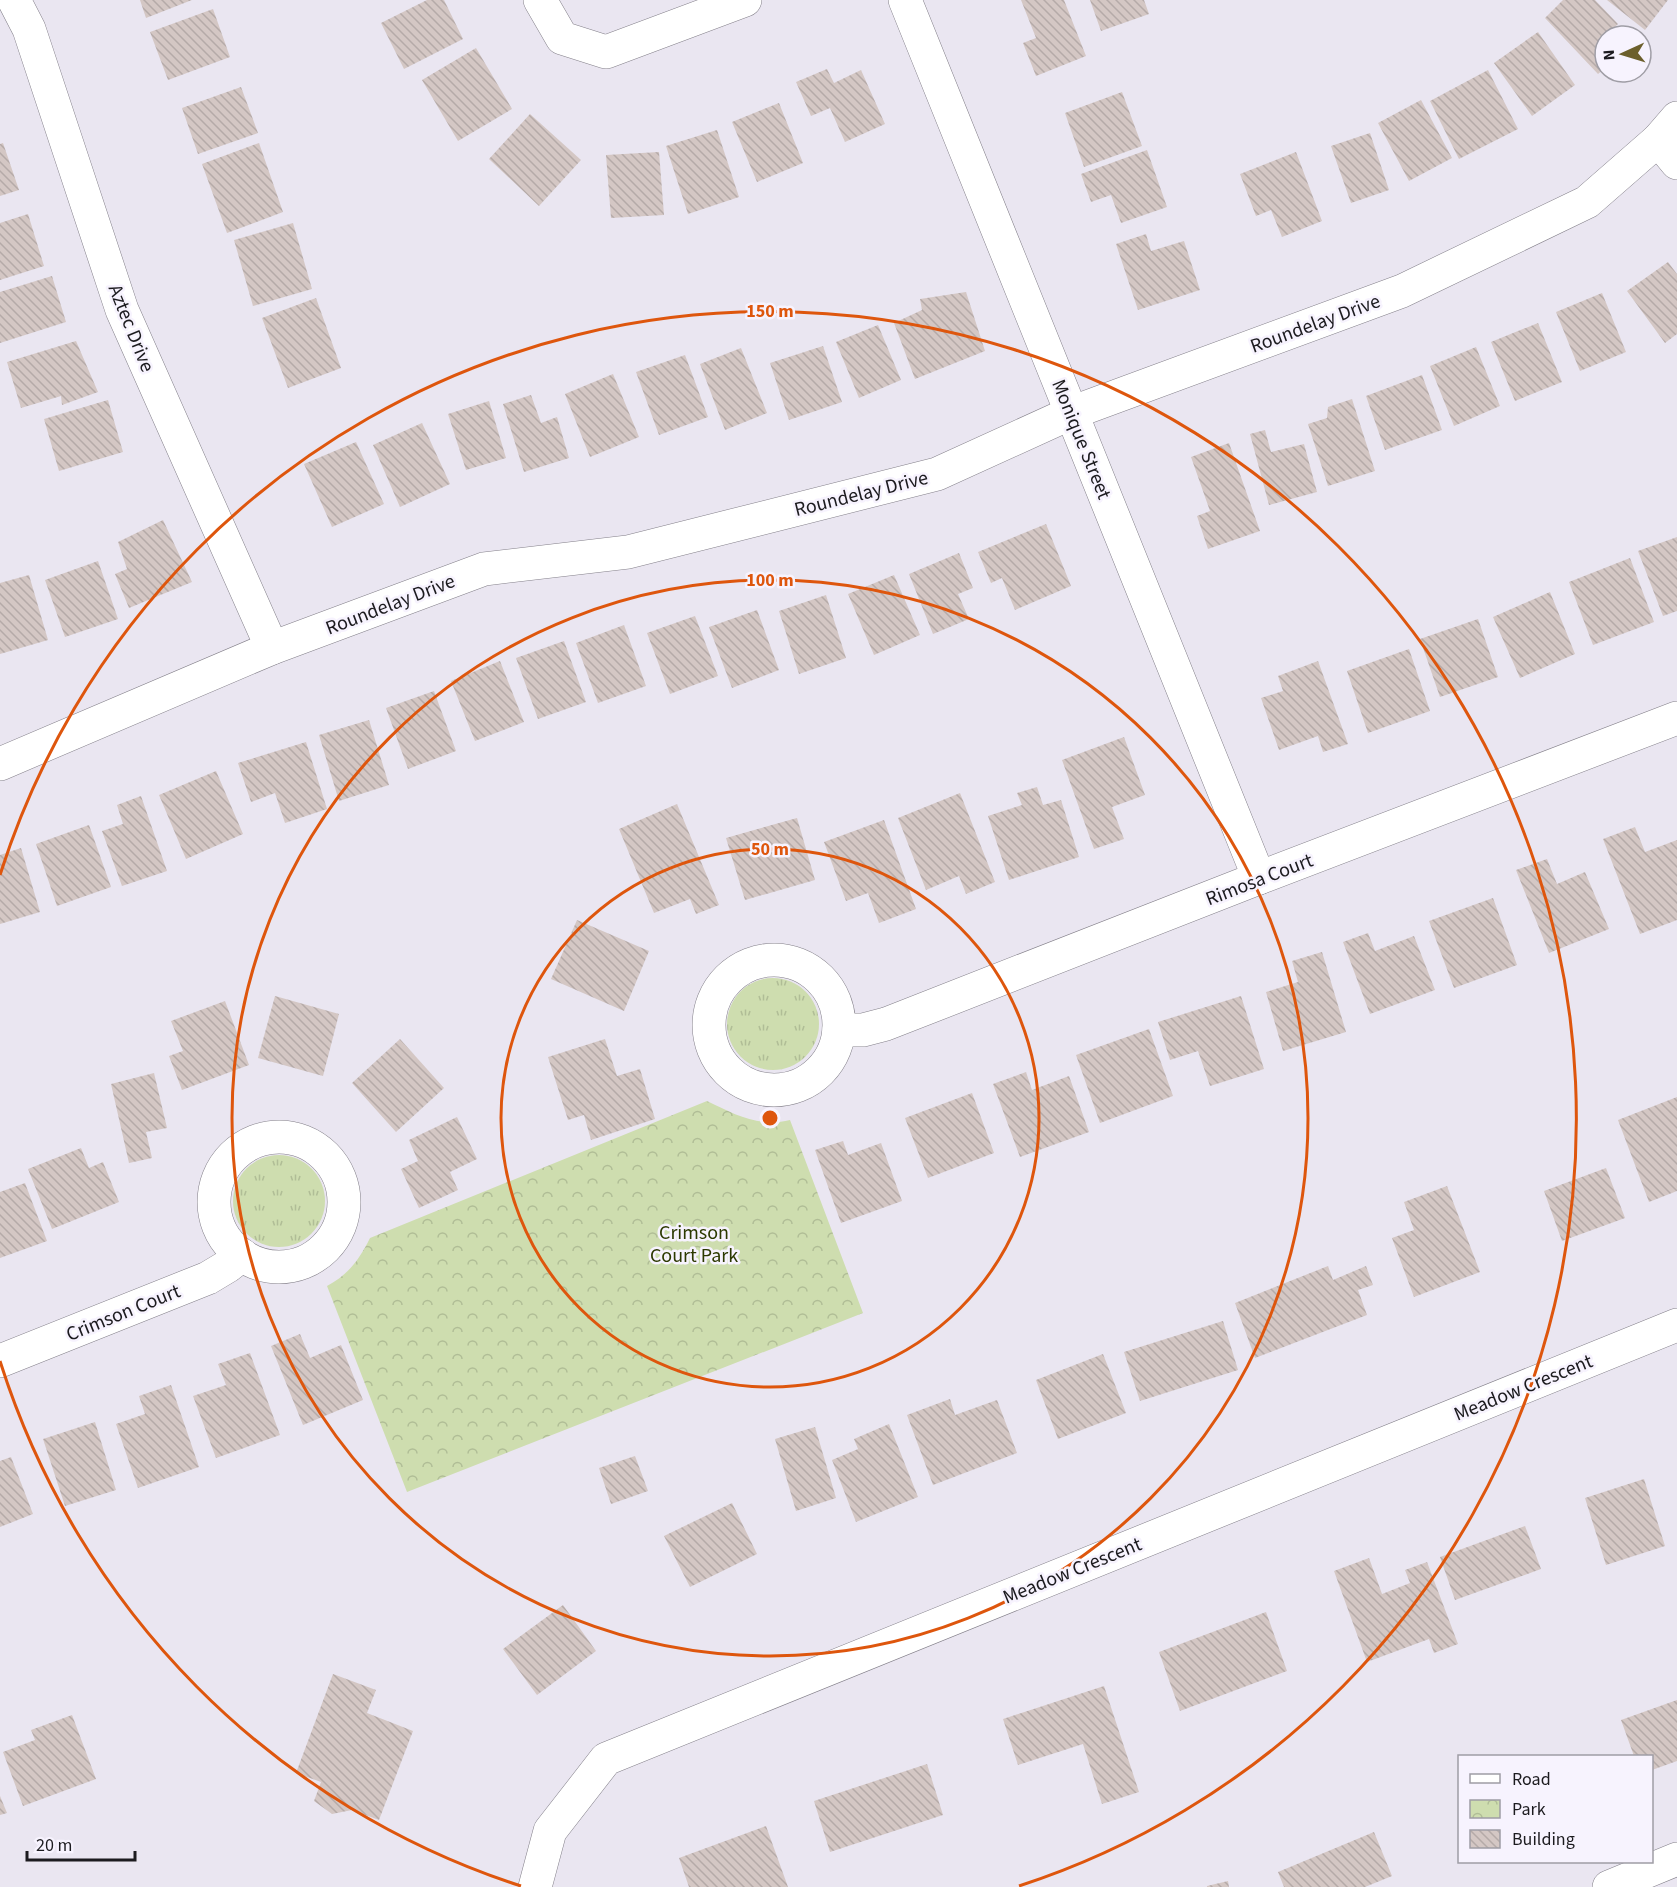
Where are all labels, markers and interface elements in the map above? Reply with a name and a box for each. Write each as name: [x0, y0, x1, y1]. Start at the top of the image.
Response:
north arrow: [1593, 24, 1653, 84]
text: N: [1598, 49, 1620, 61]
street label: Aztec Drive: [101, 280, 161, 376]
street label: Roundelay Drive: [1246, 287, 1384, 360]
text: 150 m: [746, 299, 794, 324]
street label: Monique Street: [1044, 375, 1118, 504]
street label: Roundelay Drive: [792, 464, 931, 524]
street label: Roundelay Drive: [322, 567, 459, 643]
text: 100 m: [746, 568, 794, 593]
text: 50 m: [751, 837, 789, 862]
street label: Rimosa Court: [1202, 847, 1317, 913]
centre of rings: [760, 1108, 780, 1128]
park label: Crimson Court Park: [650, 1219, 738, 1270]
street label: Crimson Court: [62, 1277, 185, 1349]
street label: Meadow Crescent: [1450, 1347, 1597, 1428]
street label: Meadow Crescent: [999, 1530, 1146, 1611]
legend: [1458, 1755, 1653, 1863]
text: Road: [1512, 1767, 1551, 1792]
text: Park: [1512, 1797, 1546, 1822]
scale bar: [27, 1824, 135, 1862]
text: Building: [1512, 1827, 1575, 1852]
text: 20 m: [36, 1833, 72, 1858]

